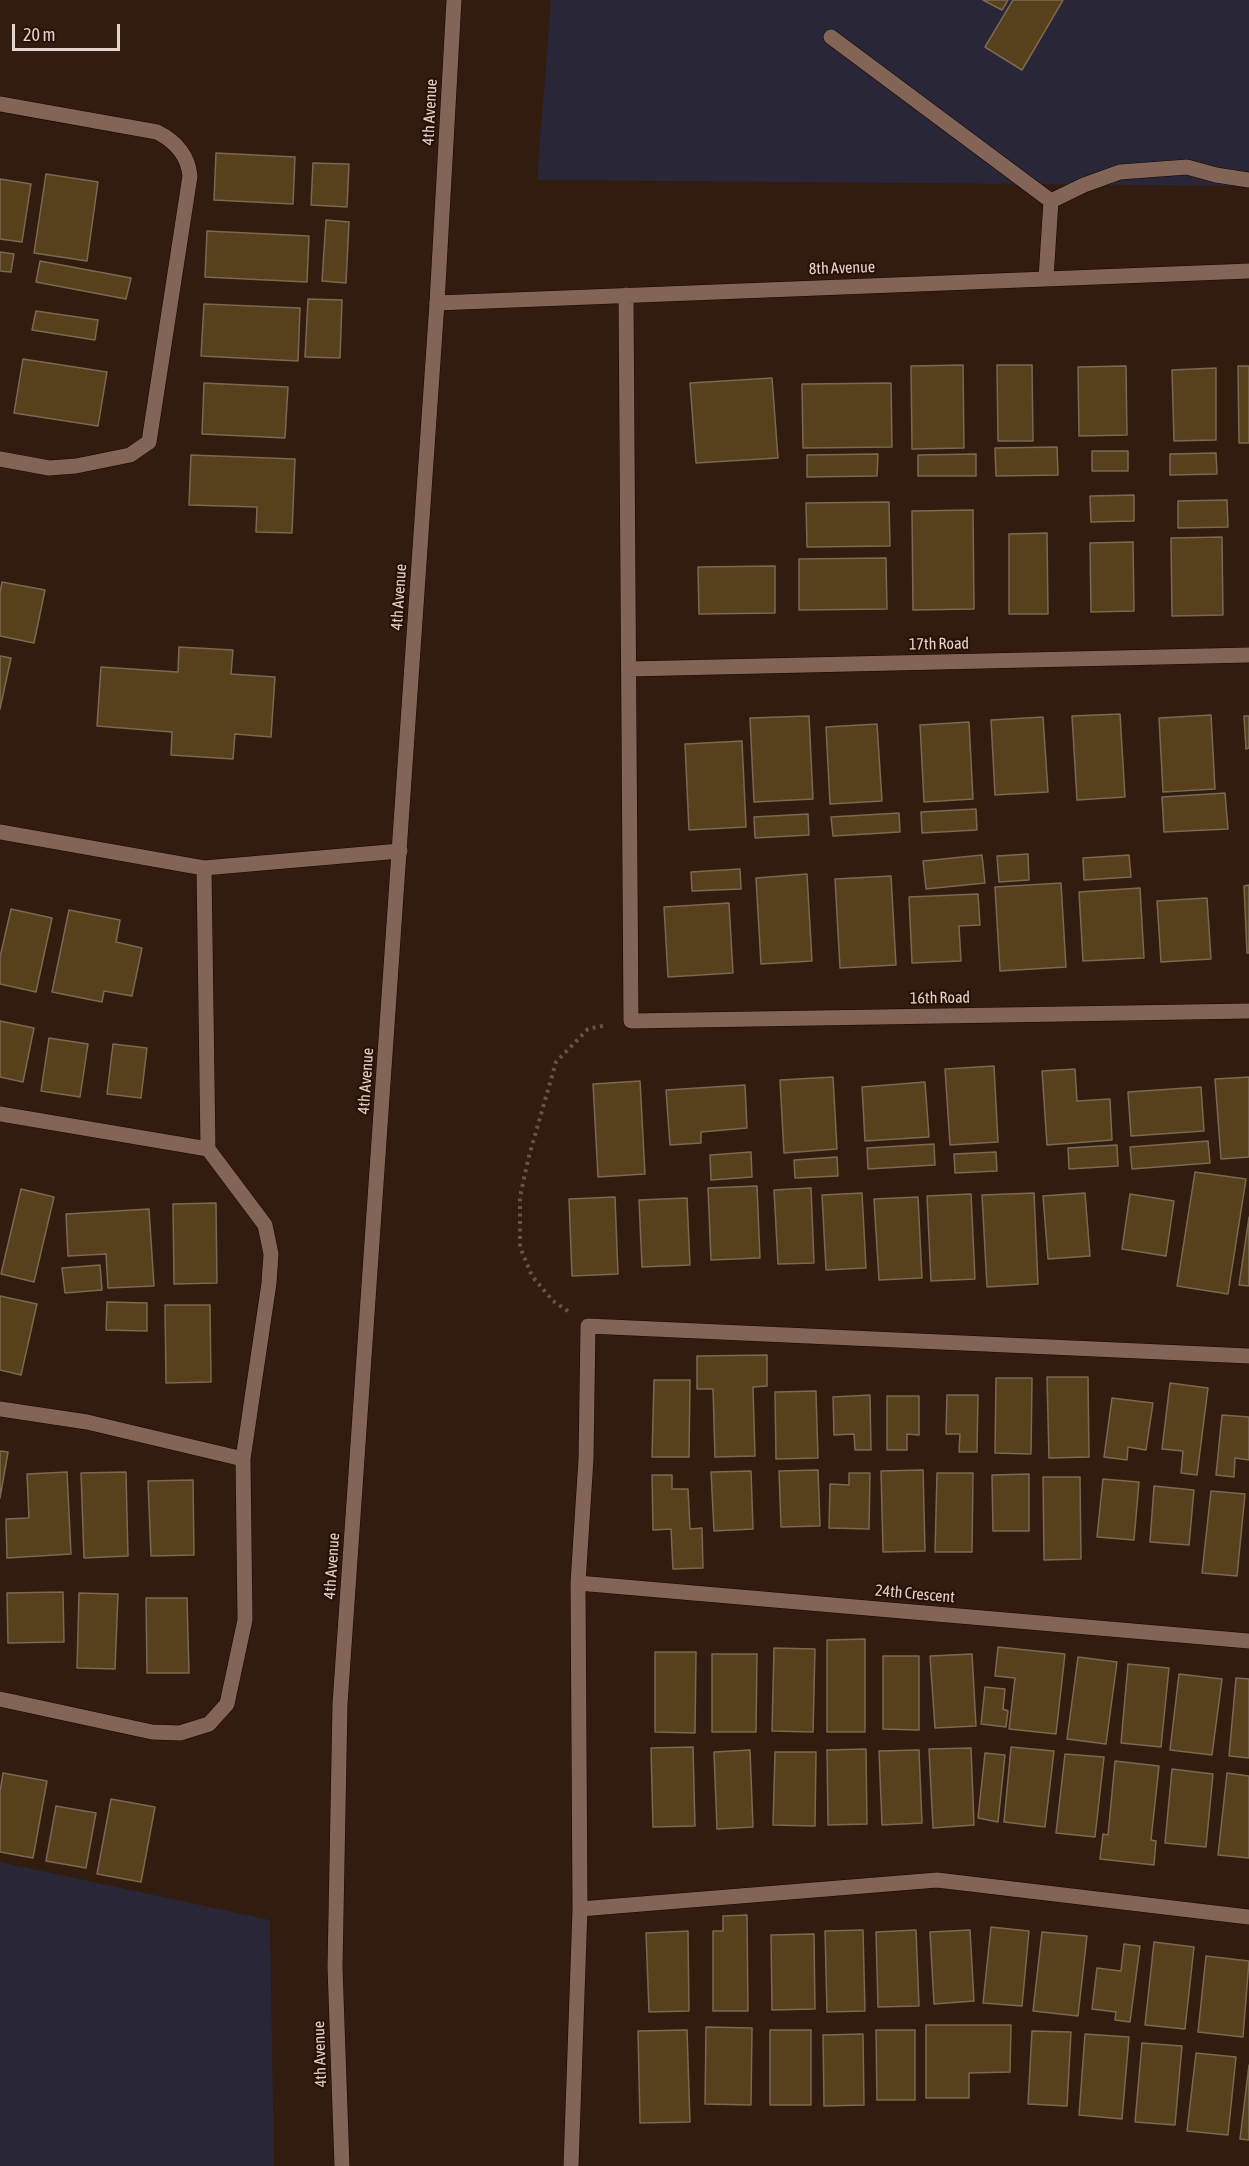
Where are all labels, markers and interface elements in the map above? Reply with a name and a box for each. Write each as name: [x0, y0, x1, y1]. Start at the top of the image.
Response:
scale bar: [15, 12, 123, 50]
text: 20 m: [23, 24, 55, 45]
street label: 4th Avenue: [419, 78, 441, 146]
street label: 8th Avenue: [809, 257, 875, 279]
street label: 4th Avenue: [387, 563, 411, 631]
street label: 17th Road: [909, 634, 969, 654]
street label: 16th Road: [910, 988, 970, 1008]
street label: 4th Avenue: [354, 1047, 378, 1115]
street label: 4th Avenue: [320, 1532, 344, 1600]
street label: 24th Crescent: [874, 1581, 956, 1607]
street label: 4th Avenue: [309, 2021, 331, 2087]

